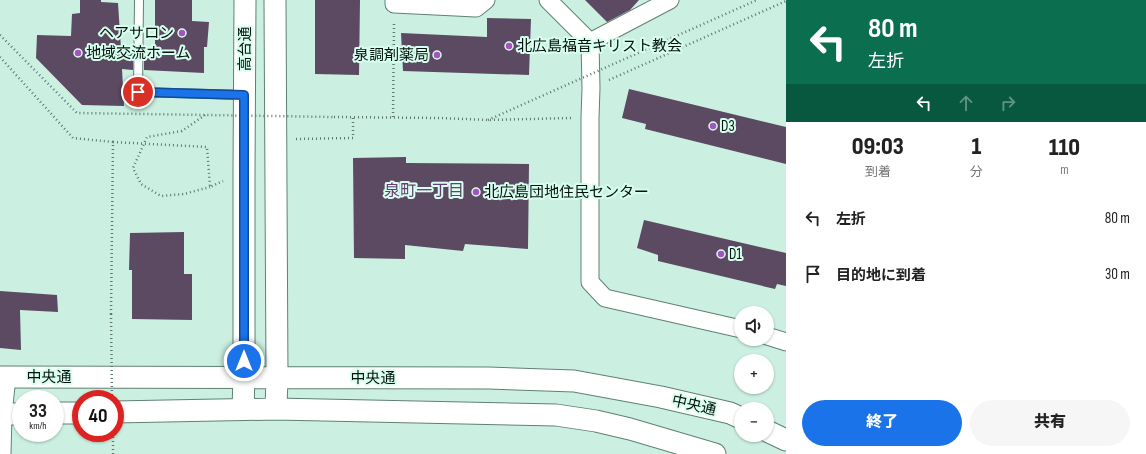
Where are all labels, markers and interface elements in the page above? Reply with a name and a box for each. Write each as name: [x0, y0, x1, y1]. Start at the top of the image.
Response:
text: 80 m: [868, 12, 917, 45]
icon: left: [802, 16, 854, 68]
place label: ヘアサロン: [99, 24, 174, 43]
street label: 高台通: [236, 26, 255, 72]
marker: ヘアサロン: [177, 28, 187, 38]
place label: 北広島福音キリスト教会: [517, 37, 682, 56]
marker: 北広島福音キリスト教会: [504, 41, 514, 51]
place label: 地域交流ホーム: [86, 44, 191, 63]
place label: 泉調剤薬局: [354, 46, 429, 65]
marker: 地域交流ホーム: [73, 48, 83, 58]
marker: 泉調剤薬局: [432, 50, 442, 60]
text: 左折: [868, 51, 904, 72]
pin: [121, 75, 155, 109]
icon: arrive: [127, 81, 149, 103]
icon: left: [913, 92, 935, 114]
icon: ahead: [955, 92, 977, 114]
icon: right: [997, 92, 1019, 114]
place label: D3: [721, 117, 735, 136]
marker: D3: [708, 121, 718, 131]
text: 09:03: [852, 132, 904, 161]
text: 1: [971, 132, 981, 161]
text: 110: [1049, 133, 1080, 162]
text: m: [1060, 162, 1069, 178]
text: 到着: [865, 164, 891, 180]
text: 分: [970, 164, 983, 180]
district label: 泉町一丁目: [384, 182, 464, 201]
place label: 北広島団地住民センター: [484, 183, 649, 202]
marker: 北広島団地住民センター: [471, 187, 481, 197]
icon: left: [802, 207, 824, 229]
text: 80 m: [1105, 209, 1130, 228]
text: 左折: [836, 210, 866, 229]
place label: D1: [729, 245, 742, 264]
marker: D1: [716, 249, 726, 259]
icon: arrive: [802, 263, 824, 285]
text: 30 m: [1105, 265, 1130, 284]
text: 目的地に到着: [836, 266, 926, 285]
map controls: [734, 306, 774, 442]
button: sound: [734, 306, 774, 346]
position arrow: [223, 340, 265, 382]
button: +: [734, 354, 774, 394]
street label: 中央通: [26, 368, 72, 387]
street label: 中央通: [350, 369, 396, 388]
speed limit sign: 40: [72, 390, 124, 442]
street label: 中央通: [670, 391, 718, 420]
text: 33: [29, 399, 47, 423]
button: 終了: [802, 400, 962, 446]
button: 共有: [970, 400, 1130, 446]
button: −: [734, 402, 774, 442]
text: km/h: [29, 420, 47, 432]

